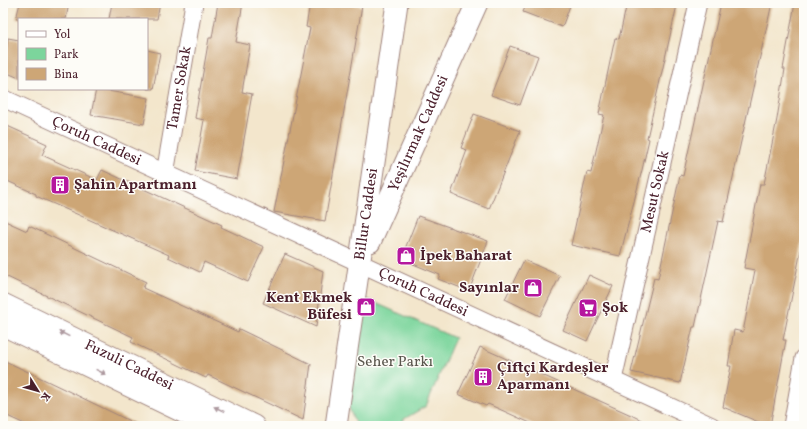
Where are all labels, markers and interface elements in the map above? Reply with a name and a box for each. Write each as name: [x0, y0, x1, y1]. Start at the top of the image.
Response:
legend: [18, 18, 148, 90]
text: Yol: [54, 27, 71, 43]
street label: Tamer Sokak: [162, 45, 197, 132]
text: Park: [54, 47, 79, 63]
text: Bina: [54, 67, 78, 83]
street label: Yeşilırmak Caddesi: [383, 72, 454, 195]
street label: Çoruh Caddesi: [48, 111, 145, 171]
street label: Mesut Sokak: [636, 148, 675, 235]
street label: Billur Caddesi: [350, 167, 384, 262]
building icon: Şahin Apartmanı: [49, 174, 71, 196]
place label: Şahin Apartmanı: [74, 175, 197, 196]
shop icon: İpek Baharat: [395, 245, 417, 267]
place label: İpek Baharat: [420, 246, 512, 267]
street label: Çoruh Caddesi: [375, 263, 472, 322]
shop icon: Sayınlar: [522, 277, 544, 299]
place label: Sayınlar: [459, 278, 519, 299]
place label: Kent Ekmek Büfesi: [266, 288, 352, 326]
shop icon: Kent Ekmek Büfesi: [355, 296, 377, 318]
supermarket icon: Şok: [577, 297, 599, 319]
place label: Şok: [602, 298, 628, 319]
one-way arrow: [59, 331, 70, 337]
street label: Fuzuli Caddesi: [81, 335, 177, 396]
park label: Seher Parkı: [357, 352, 433, 373]
place label: Çiftçi Kardeşler Aparmanı: [497, 358, 608, 396]
building icon: Çiftçi Kardeşler Aparmanı: [472, 366, 494, 388]
one-way arrow: [96, 369, 107, 375]
north arrow: [18, 371, 58, 411]
text: K: [36, 388, 53, 404]
one-way arrow: [213, 406, 225, 412]

